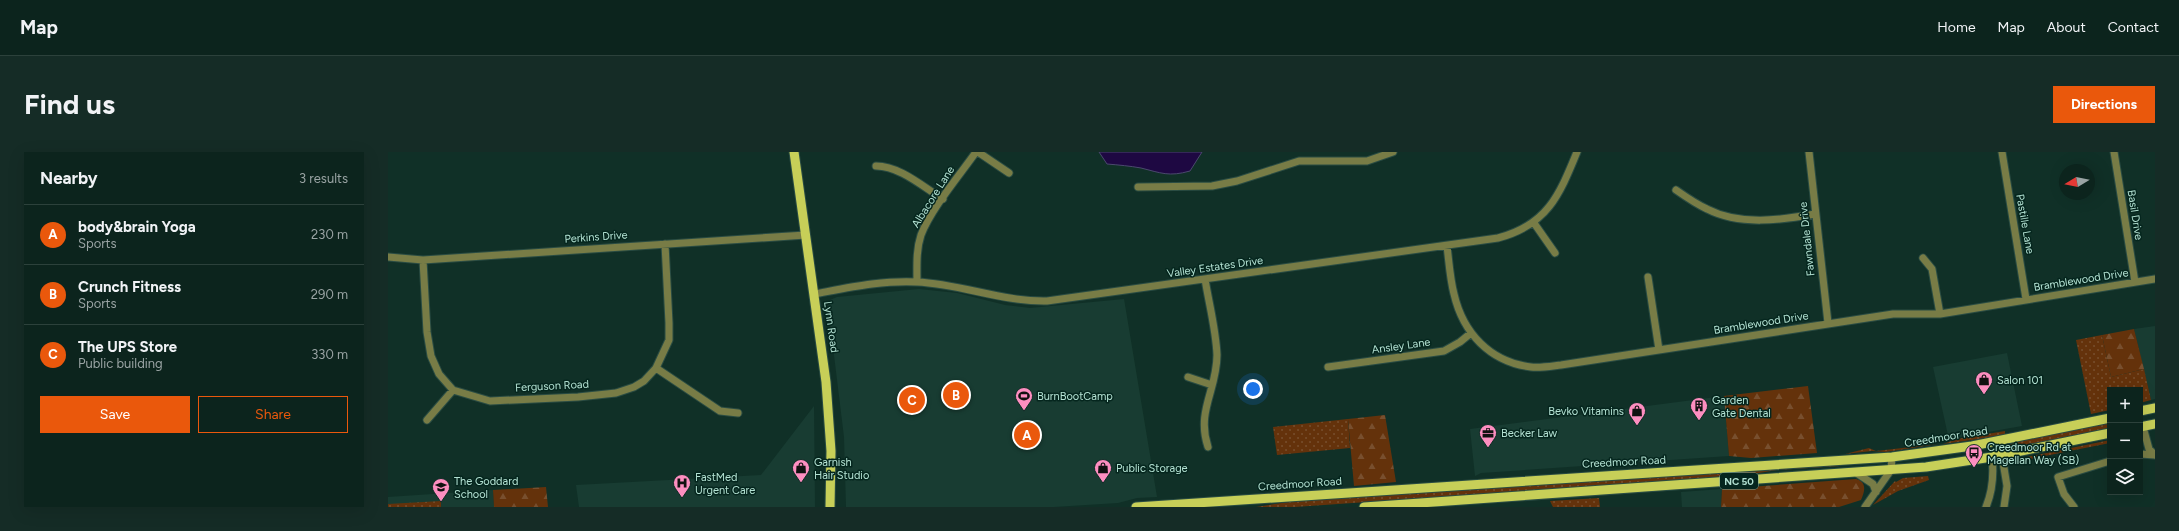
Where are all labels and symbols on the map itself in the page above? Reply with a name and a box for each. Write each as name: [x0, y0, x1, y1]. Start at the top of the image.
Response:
street label: Albacore Lane: [909, 164, 957, 230]
north arrow: [2059, 164, 2095, 200]
street label: Basil Drive: [2125, 189, 2145, 241]
street label: Pastille Lane: [2013, 193, 2037, 255]
street label: Fawndale Drive: [1797, 201, 1817, 277]
street label: Perkins Drive: [564, 228, 628, 246]
street label: Valley Estates Drive: [1166, 254, 1264, 280]
street label: Bramblewood Drive: [2033, 266, 2129, 294]
street label: Lynn Road: [821, 300, 841, 354]
street label: Bramblewood Drive: [1713, 309, 1809, 337]
street label: Ansley Lane: [1371, 335, 1431, 357]
shop icon: Salon 101: [1974, 370, 1994, 395]
place label: Salon 101: [1997, 374, 2043, 387]
street label: Ferguson Road: [515, 378, 589, 394]
your location: [1243, 379, 1263, 399]
pin: B: [943, 380, 969, 410]
pin: C: [899, 385, 925, 415]
sports icon: BurnBootCamp: [1014, 386, 1034, 411]
place label: BurnBootCamp: [1037, 390, 1113, 403]
place label: Garden Gate Dental: [1712, 394, 1771, 420]
building icon: Garden Gate Dental: [1689, 396, 1709, 421]
shop icon: Bevko Vitamins: [1627, 401, 1647, 426]
place label: Bevko Vitamins: [1548, 405, 1624, 418]
pin: A: [1014, 420, 1040, 450]
office icon: Becker Law: [1478, 423, 1498, 448]
street label: Creedmoor Road: [1904, 424, 1988, 450]
place label: Becker Law: [1501, 427, 1558, 440]
place label: Creedmoor Rd at Magellan Way (SB): [1987, 441, 2079, 467]
bus stop icon: Creedmoor Rd at Magellan Way (SB): [1964, 443, 1984, 468]
street label: Creedmoor Road: [1582, 453, 1666, 471]
place label: Garnish Hair Studio: [814, 456, 869, 482]
shop icon: Garnish Hair Studio: [791, 458, 811, 483]
shop icon: Public Storage: [1093, 458, 1113, 483]
place label: Public Storage: [1116, 462, 1188, 475]
place label: FastMed Urgent Care: [695, 471, 755, 497]
hospital icon: FastMed Urgent Care: [672, 473, 692, 498]
road number: NC 50: [1720, 473, 1758, 489]
place label: The Goddard School: [454, 475, 518, 501]
street label: Creedmoor Road: [1258, 475, 1342, 493]
school or university icon: The Goddard School: [431, 477, 451, 502]

